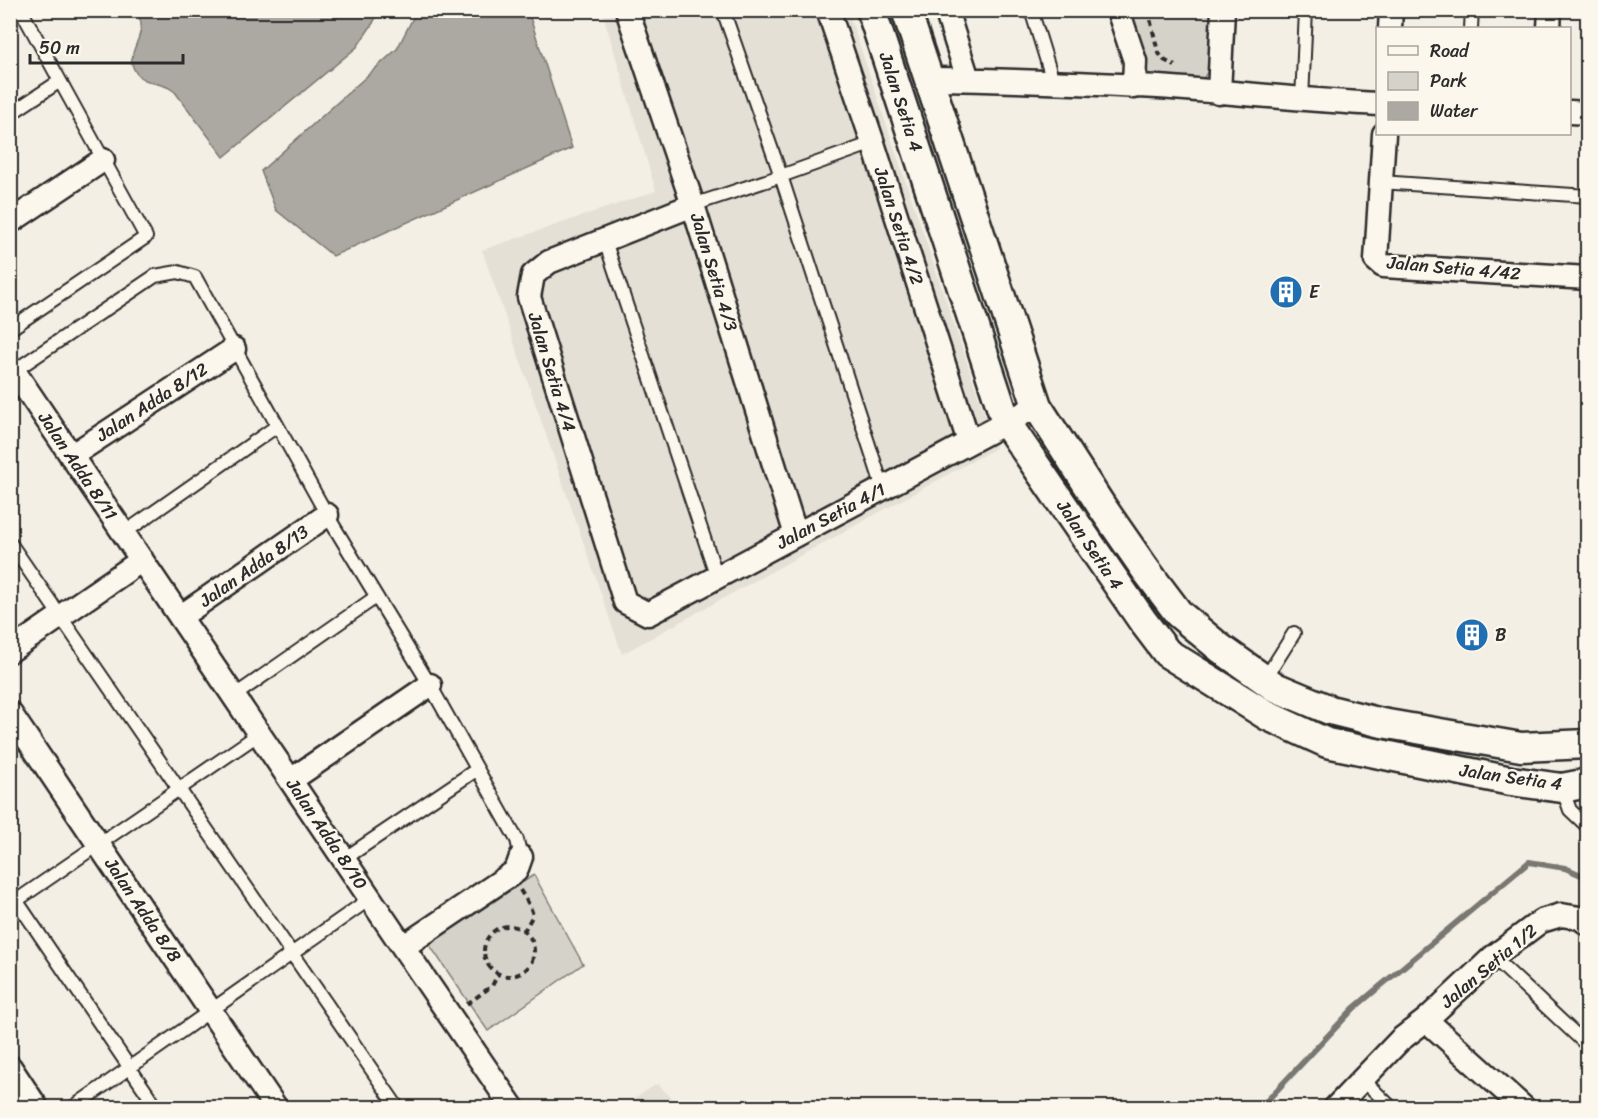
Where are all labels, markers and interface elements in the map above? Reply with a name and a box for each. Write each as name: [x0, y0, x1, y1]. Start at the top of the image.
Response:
scale bar: [30, 27, 183, 65]
legend: [1376, 27, 1571, 135]
text: 50 m: [39, 32, 80, 64]
text: Road: [1430, 35, 1470, 67]
street label: Jalan Setia 4: [870, 47, 932, 156]
text: Park: [1430, 65, 1467, 97]
text: Water: [1430, 95, 1479, 127]
street label: Jalan Setia 4/2: [865, 162, 933, 289]
street label: Jalan Setia 4/3: [681, 208, 747, 335]
street label: Jalan Setia 4/42: [1385, 246, 1522, 290]
building icon: E: [1268, 274, 1304, 310]
place label: E: [1309, 276, 1320, 308]
street label: Jalan Setia 4/4: [518, 307, 585, 436]
street label: Jalan Adda 8/12: [89, 354, 215, 451]
street label: Jalan Adda 8/11: [29, 404, 127, 527]
street label: Jalan Setia 4/1: [770, 474, 892, 559]
street label: Jalan Setia 4: [1047, 492, 1132, 597]
street label: Jalan Adda 8/13: [192, 516, 316, 616]
building icon: B: [1454, 617, 1490, 653]
place label: B: [1495, 619, 1506, 651]
street label: Jalan Setia 4: [1457, 754, 1564, 800]
street label: Jalan Adda 8/10: [277, 771, 376, 897]
street label: Jalan Adda 8/8: [95, 850, 190, 969]
street label: Jalan Setia 1/2: [1432, 916, 1545, 1017]

